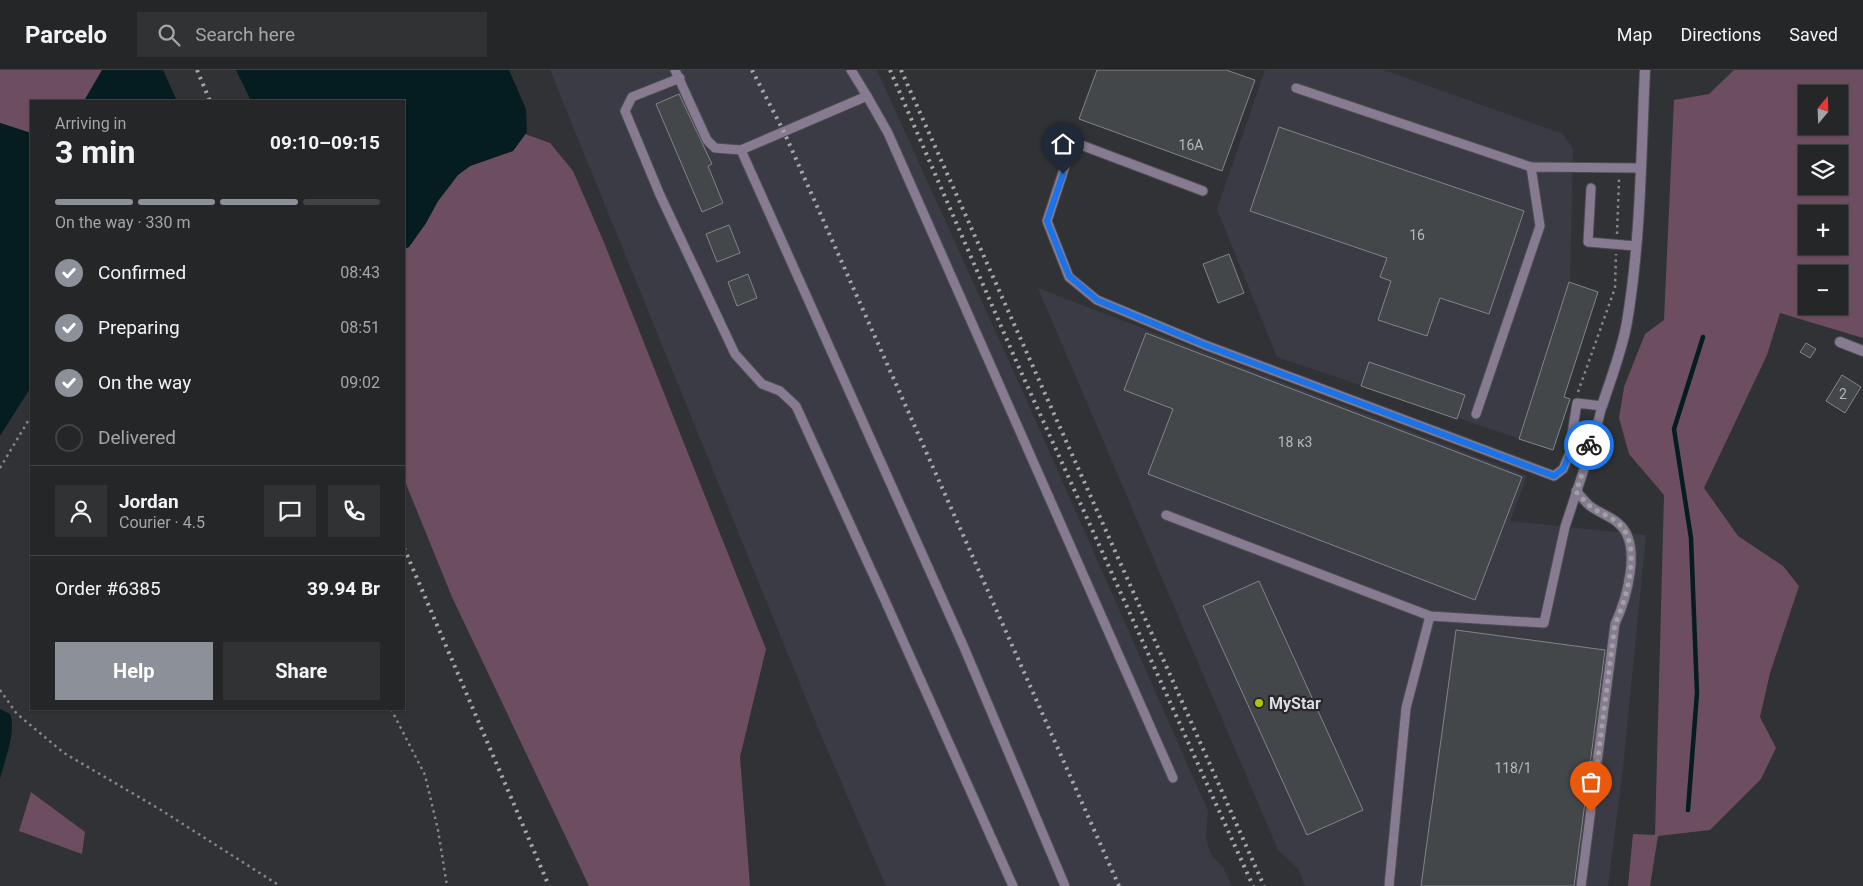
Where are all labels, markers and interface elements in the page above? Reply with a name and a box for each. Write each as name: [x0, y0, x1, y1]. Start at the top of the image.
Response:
search box: [137, 12, 487, 57]
text: Parcelo: [25, 21, 107, 49]
icon: search: [155, 21, 183, 49]
text: Search here: [195, 23, 295, 46]
text: Map: [1617, 24, 1652, 45]
text: Directions: [1680, 24, 1761, 45]
text: Saved: [1789, 24, 1838, 45]
north arrow: [1798, 85, 1848, 135]
map controls: [1798, 85, 1848, 315]
text: Arriving in: [55, 114, 126, 133]
pin: [1042, 123, 1084, 174]
icon: home: [1049, 130, 1077, 158]
text: 09:10–09:15: [270, 131, 380, 154]
text: 3 min: [55, 133, 135, 171]
house number: 16А: [1179, 137, 1203, 153]
button: layers: [1798, 145, 1848, 195]
button: +: [1798, 205, 1848, 255]
text: On the way · 330 m: [55, 213, 191, 232]
house number: 16: [1409, 227, 1425, 243]
icon: check: [55, 259, 83, 287]
text: Confirmed: [98, 261, 186, 284]
text: 08:43: [340, 263, 380, 282]
button: −: [1798, 265, 1848, 315]
icon: check: [55, 314, 83, 342]
text: Preparing: [98, 316, 180, 339]
text: 08:51: [340, 318, 380, 337]
icon: check: [55, 369, 83, 397]
text: On the way: [98, 371, 191, 394]
text: 09:02: [340, 373, 380, 392]
house number: 2: [1839, 386, 1847, 402]
courier: [1564, 420, 1614, 470]
text: Delivered: [98, 426, 176, 449]
icon: bike: [1575, 431, 1603, 459]
house number: 18 к3: [1278, 434, 1312, 450]
button: person: [55, 485, 107, 537]
button: chat: [264, 485, 316, 537]
button: phone: [328, 485, 380, 537]
text: Jordan: [119, 490, 179, 513]
text: Courier · 4.5: [119, 513, 205, 532]
text: Order #6385: [55, 577, 161, 600]
text: 39.94 Br: [307, 577, 380, 600]
button: Help: [55, 642, 213, 700]
button: Share: [223, 642, 380, 700]
place label: MyStar: [1269, 694, 1321, 713]
marker: MyStar: [1253, 697, 1265, 709]
house number: 118/1: [1494, 760, 1532, 776]
pin: [1570, 761, 1612, 812]
icon: bag: [1577, 768, 1605, 796]

